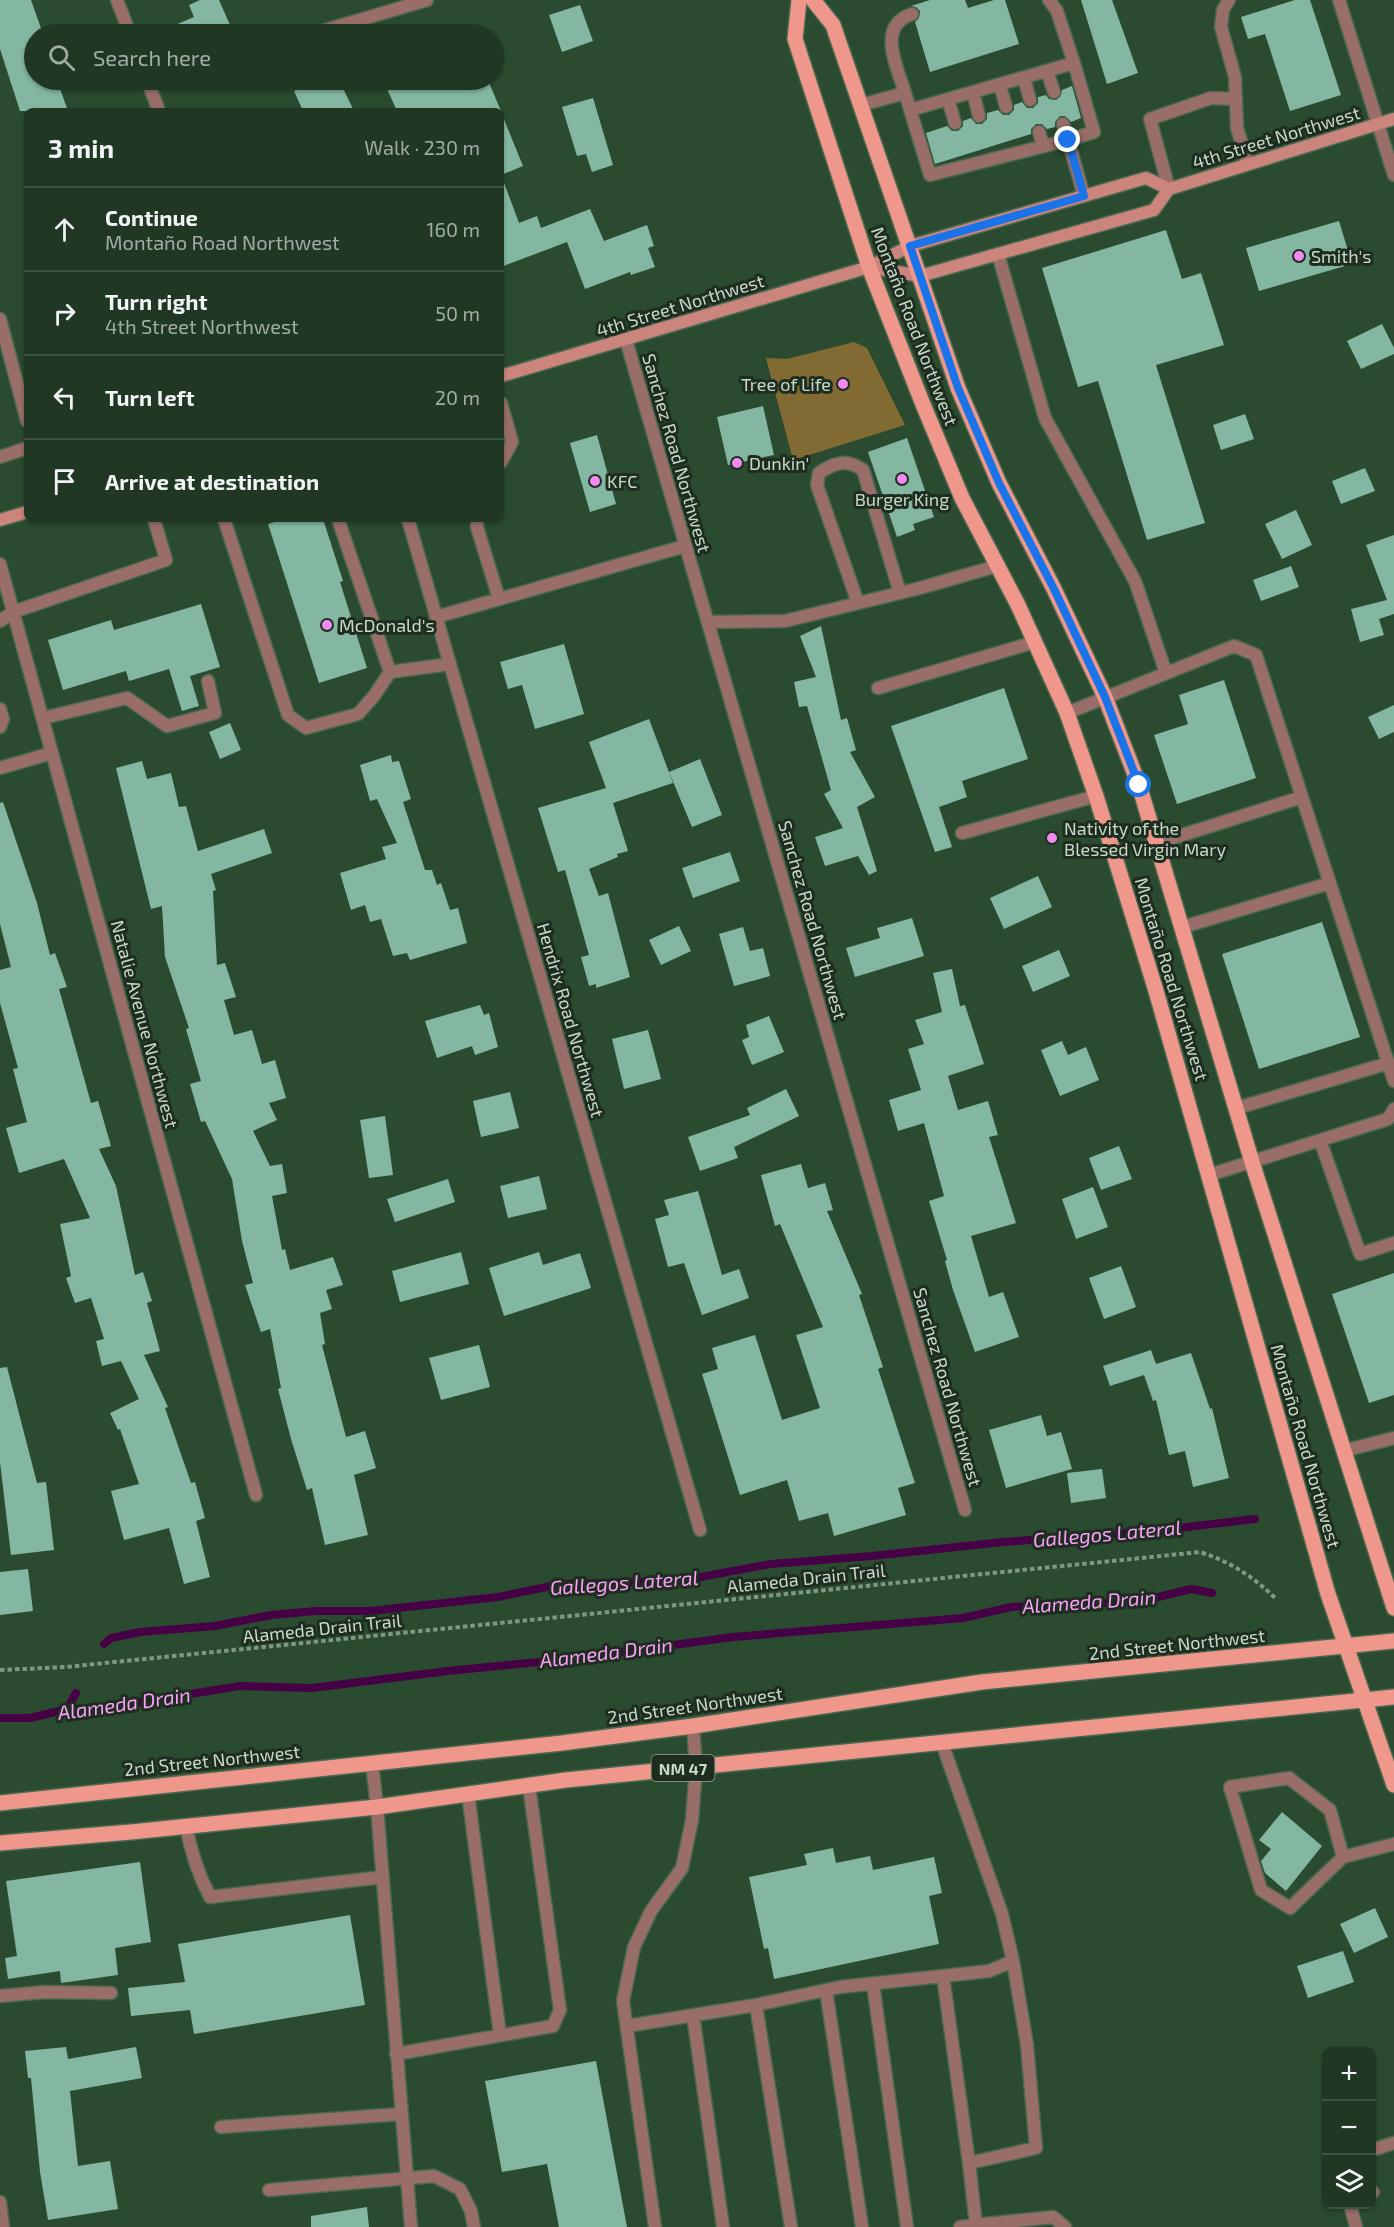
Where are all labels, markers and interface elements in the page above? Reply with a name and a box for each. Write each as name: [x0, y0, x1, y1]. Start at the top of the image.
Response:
search box: [24, 24, 504, 90]
icon: search: [45, 41, 78, 74]
text: Search here: [93, 44, 211, 70]
street label: 4th Street Northwest: [1189, 101, 1363, 173]
route end: [1054, 126, 1080, 152]
text: 3 min: [48, 132, 114, 163]
text: Walk · 230 m: [364, 135, 480, 159]
text: Continue: [105, 204, 198, 230]
icon: ahead: [48, 213, 81, 246]
text: 160 m: [427, 217, 480, 241]
street label: Montaño Road Northwest: [867, 223, 963, 429]
text: Montaño Road Northwest: [105, 230, 340, 254]
place label: Smith's: [1311, 245, 1371, 267]
marker: Smith's: [1292, 249, 1306, 263]
street label: 4th Street Northwest: [593, 269, 767, 341]
text: Turn right: [105, 288, 207, 314]
icon: right: [48, 297, 81, 330]
text: 50 m: [435, 301, 480, 325]
text: 4th Street Northwest: [105, 314, 299, 338]
street label: Sanchez Road Northwest: [638, 351, 716, 555]
place label: Tree of Life: [741, 373, 831, 395]
marker: Tree of Life: [836, 377, 850, 391]
icon: left: [48, 381, 81, 414]
text: Turn left: [105, 384, 194, 410]
text: 20 m: [435, 385, 480, 409]
place label: Dunkin': [749, 452, 809, 474]
marker: Dunkin': [730, 456, 744, 470]
icon: arrive: [48, 465, 81, 498]
text: Arrive at destination: [105, 468, 319, 494]
place label: KFC: [607, 470, 637, 492]
marker: Burger King: [895, 472, 909, 486]
marker: KFC: [588, 474, 602, 488]
place label: Burger King: [855, 488, 949, 510]
place label: McDonald's: [339, 614, 435, 636]
marker: McDonald's: [320, 618, 334, 632]
route start: [1125, 771, 1151, 797]
place label: Nativity of the Blessed Virgin Mary: [1064, 817, 1226, 860]
street label: Sanchez Road Northwest: [774, 818, 852, 1022]
marker: Nativity of the Blessed Virgin Mary: [1045, 831, 1059, 845]
street label: Montaño Road Northwest: [1131, 875, 1213, 1083]
street label: Natalie Avenue Northwest: [107, 918, 183, 1131]
street label: Hendrix Road Northwest: [533, 920, 609, 1120]
street label: Sanchez Road Northwest: [909, 1285, 987, 1489]
street label: Montaño Road Northwest: [1266, 1341, 1346, 1551]
water label: Gallegos Lateral: [1032, 1515, 1182, 1551]
street label: Alameda Drain Trail: [726, 1559, 887, 1597]
water label: Gallegos Lateral: [549, 1565, 699, 1599]
water label: Alameda Drain: [1020, 1584, 1157, 1618]
street label: Alameda Drain Trail: [242, 1609, 403, 1647]
street label: 2nd Street Northwest: [1088, 1624, 1266, 1664]
water label: Alameda Drain: [537, 1632, 674, 1672]
water label: Alameda Drain: [55, 1682, 192, 1724]
street label: 2nd Street Northwest: [606, 1682, 784, 1728]
street label: 2nd Street Northwest: [123, 1740, 301, 1780]
road number: NM 47: [652, 1755, 714, 1781]
map controls: [1322, 2047, 1376, 2209]
button: +: [1322, 2047, 1376, 2101]
button: −: [1322, 2101, 1376, 2155]
button: layers: [1322, 2155, 1376, 2209]

